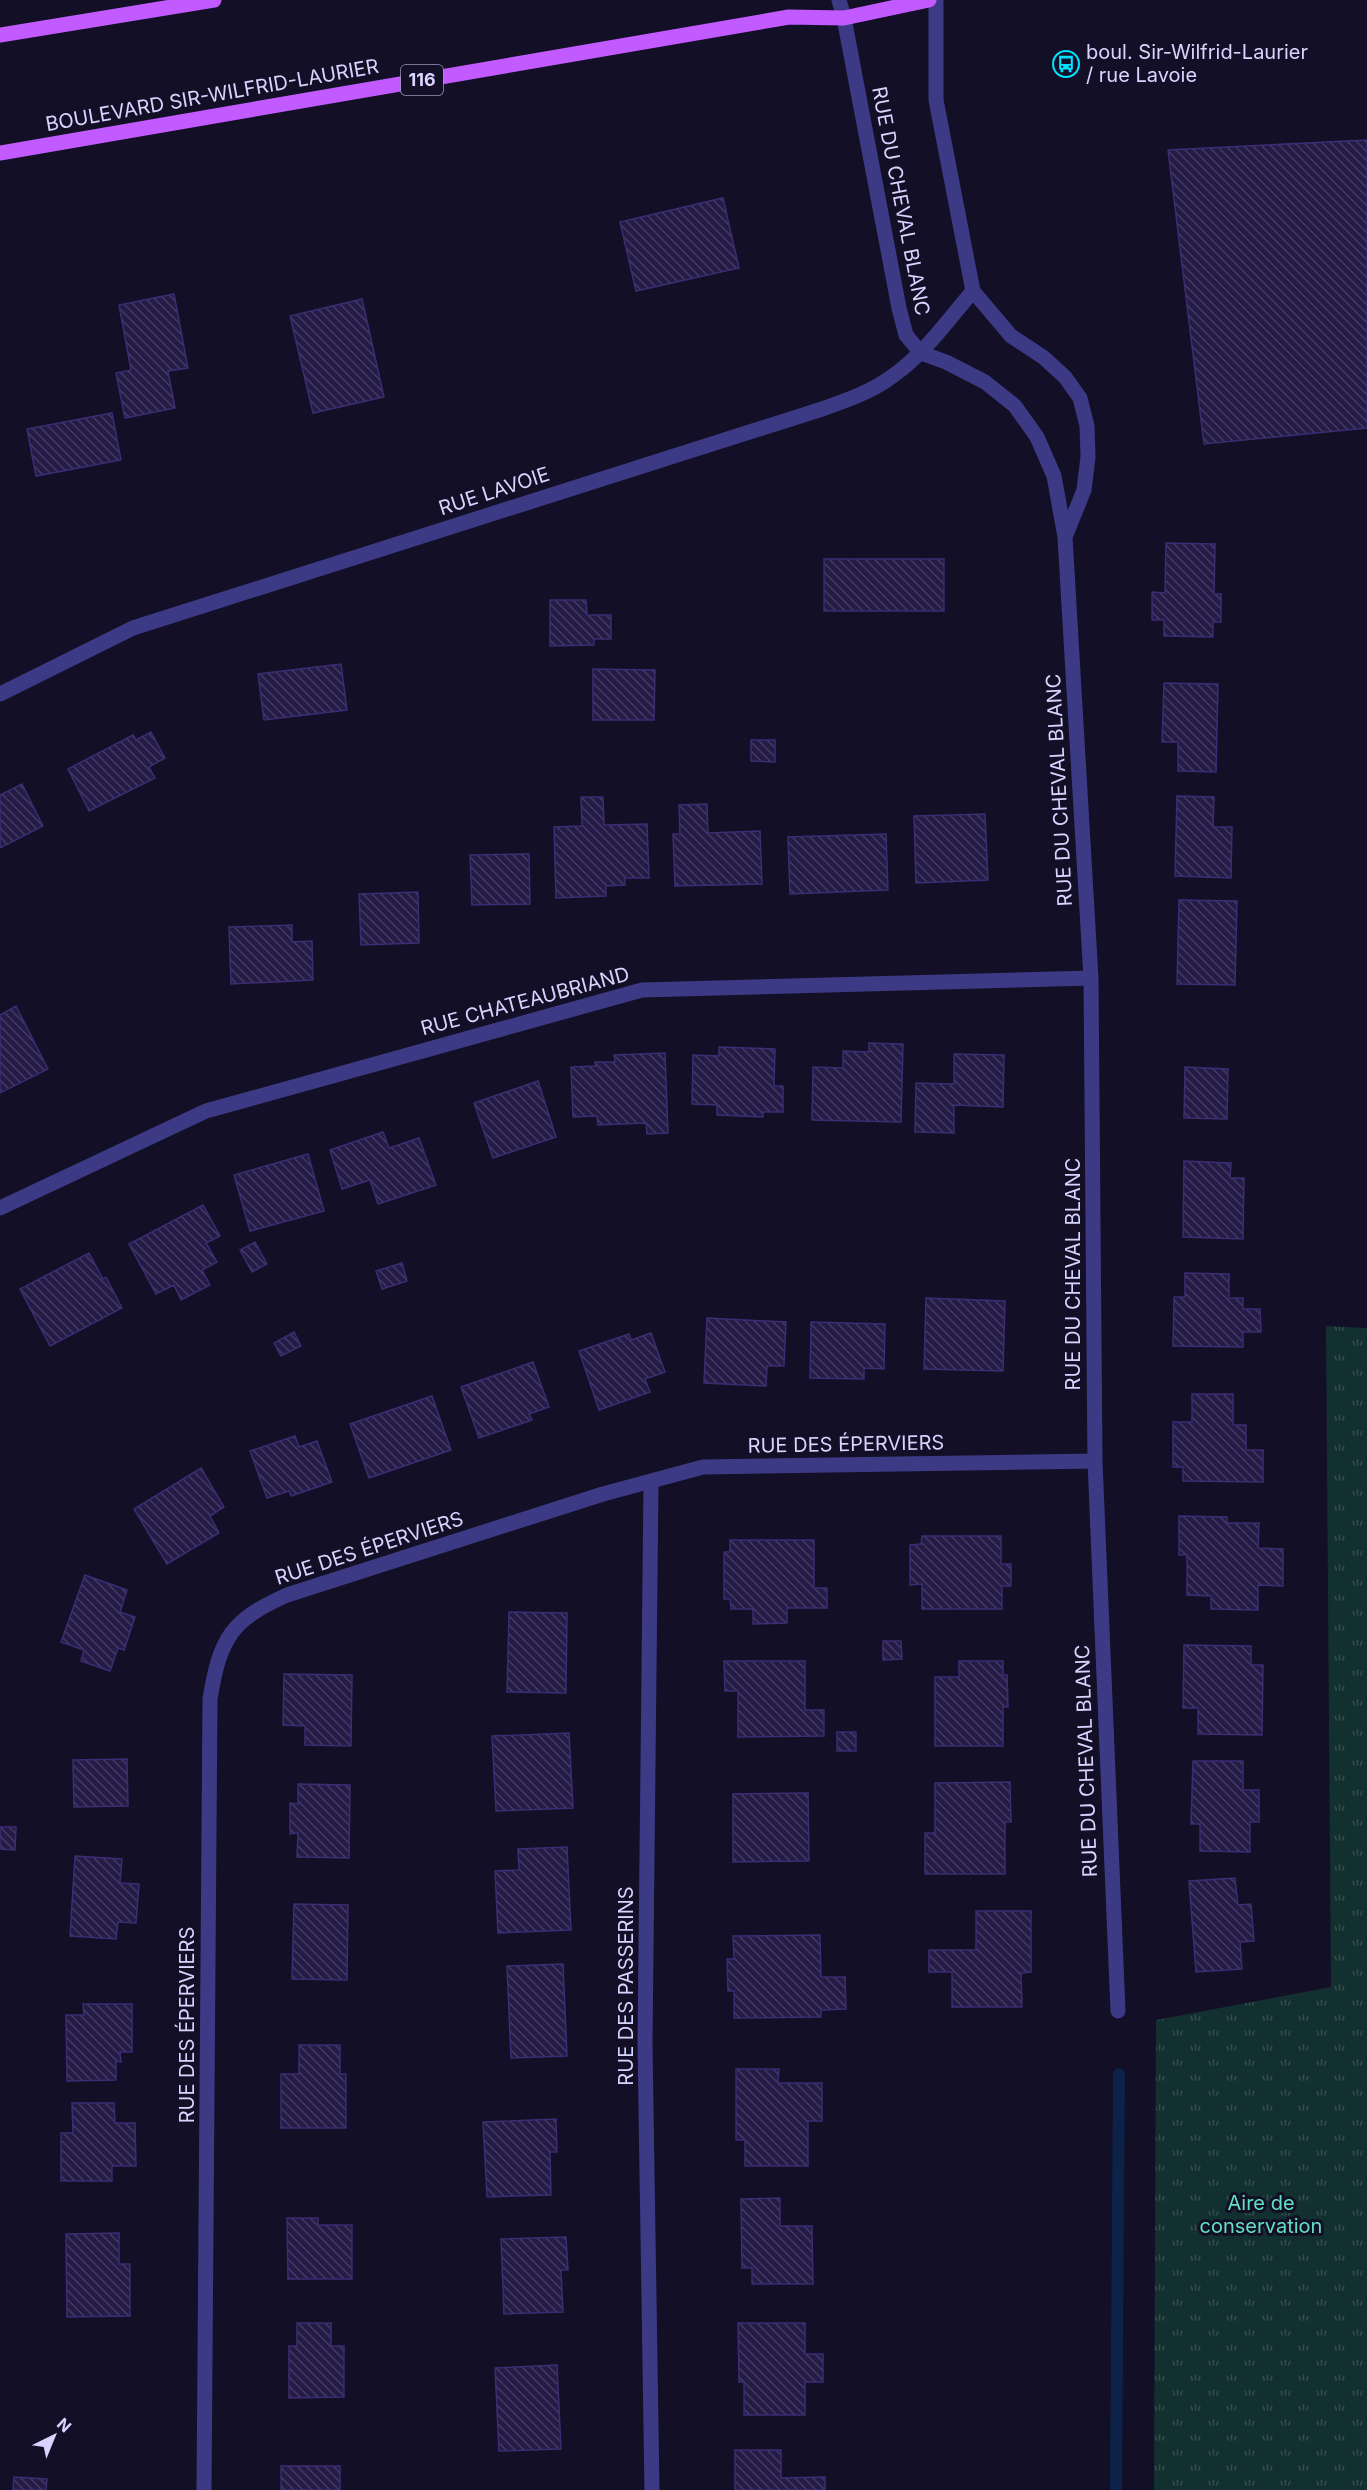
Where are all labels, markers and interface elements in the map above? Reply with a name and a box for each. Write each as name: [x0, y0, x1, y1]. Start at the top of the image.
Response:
place label: boul. Sir-Wilfrid-Laurier / rue Lavoie: [1086, 40, 1309, 87]
bus stop icon: boul. Sir-Wilfrid-Laurier / rue Lavoie: [1051, 49, 1081, 79]
street label: BOULEVARD SIR-WILFRID-LAURIER: [44, 54, 381, 136]
road number: 116: [401, 65, 443, 95]
street label: RUE DU CHEVAL BLANC: [867, 84, 935, 318]
street label: RUE LAVOIE: [436, 462, 552, 520]
street label: RUE DU CHEVAL BLANC: [1041, 673, 1077, 907]
street label: RUE CHATEAUBRIAND: [418, 962, 632, 1040]
street label: RUE DU CHEVAL BLANC: [1061, 1158, 1085, 1390]
street label: RUE DES ÉPERVIERS: [748, 1429, 944, 1458]
street label: RUE DES ÉPERVIERS: [272, 1505, 466, 1590]
street label: RUE DU CHEVAL BLANC: [1070, 1644, 1102, 1878]
street label: RUE DES PASSERINS: [614, 1886, 638, 2086]
street label: RUE DES ÉPERVIERS: [174, 1927, 199, 2123]
park label: Aire de conservation: [1200, 2191, 1322, 2238]
north arrow: [24, 2406, 84, 2466]
text: N: [53, 2414, 76, 2437]

